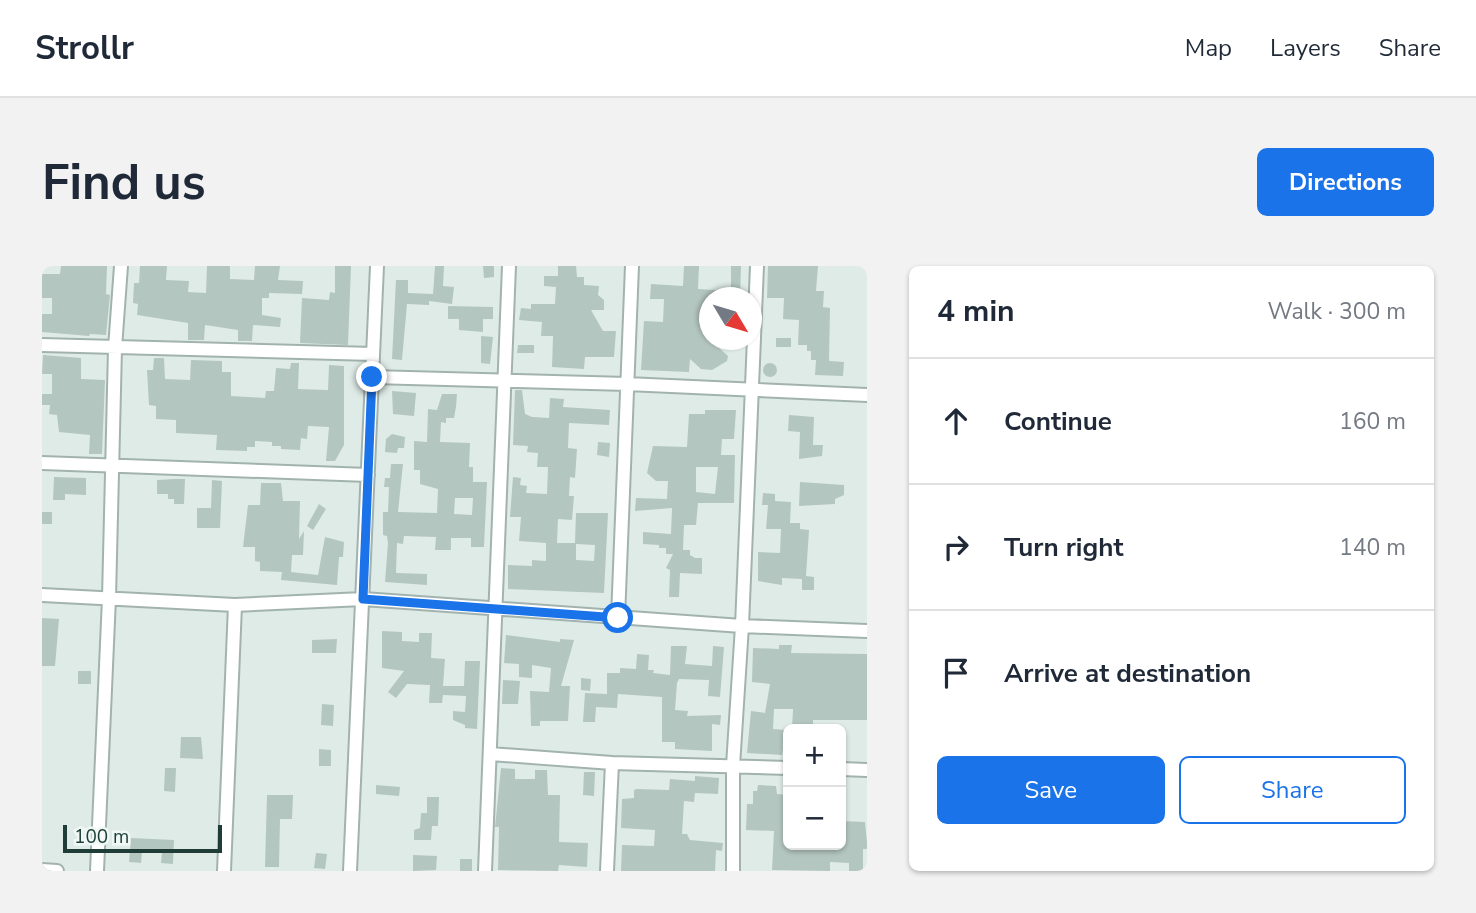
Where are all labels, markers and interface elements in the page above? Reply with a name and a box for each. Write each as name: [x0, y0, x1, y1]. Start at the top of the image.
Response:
text: Strollr: [35, 26, 134, 71]
text: Map: [1185, 32, 1232, 64]
text: Layers: [1270, 32, 1341, 64]
text: Share: [1379, 32, 1441, 64]
button: Directions: [1257, 148, 1434, 216]
text: Find us: [42, 149, 206, 216]
north arrow: [699, 287, 762, 350]
text: 4 min: [937, 291, 1015, 332]
text: Walk · 300 m: [1267, 296, 1406, 327]
route end: [356, 361, 387, 392]
icon: ahead: [937, 402, 975, 440]
text: Continue: [1004, 404, 1112, 439]
text: 160 m: [1339, 406, 1406, 437]
icon: right: [937, 528, 975, 566]
text: Turn right: [1004, 530, 1123, 565]
text: 140 m: [1339, 532, 1406, 563]
route start: [602, 602, 633, 633]
icon: arrive: [937, 654, 975, 692]
text: Arrive at destination: [1004, 656, 1251, 691]
map controls: [783, 724, 846, 850]
button: +: [783, 724, 846, 787]
button: Save: [937, 756, 1165, 824]
button: Share: [1179, 756, 1406, 824]
button: −: [783, 787, 846, 850]
scale bar: [63, 822, 222, 854]
text: 100 m: [74, 824, 129, 850]

